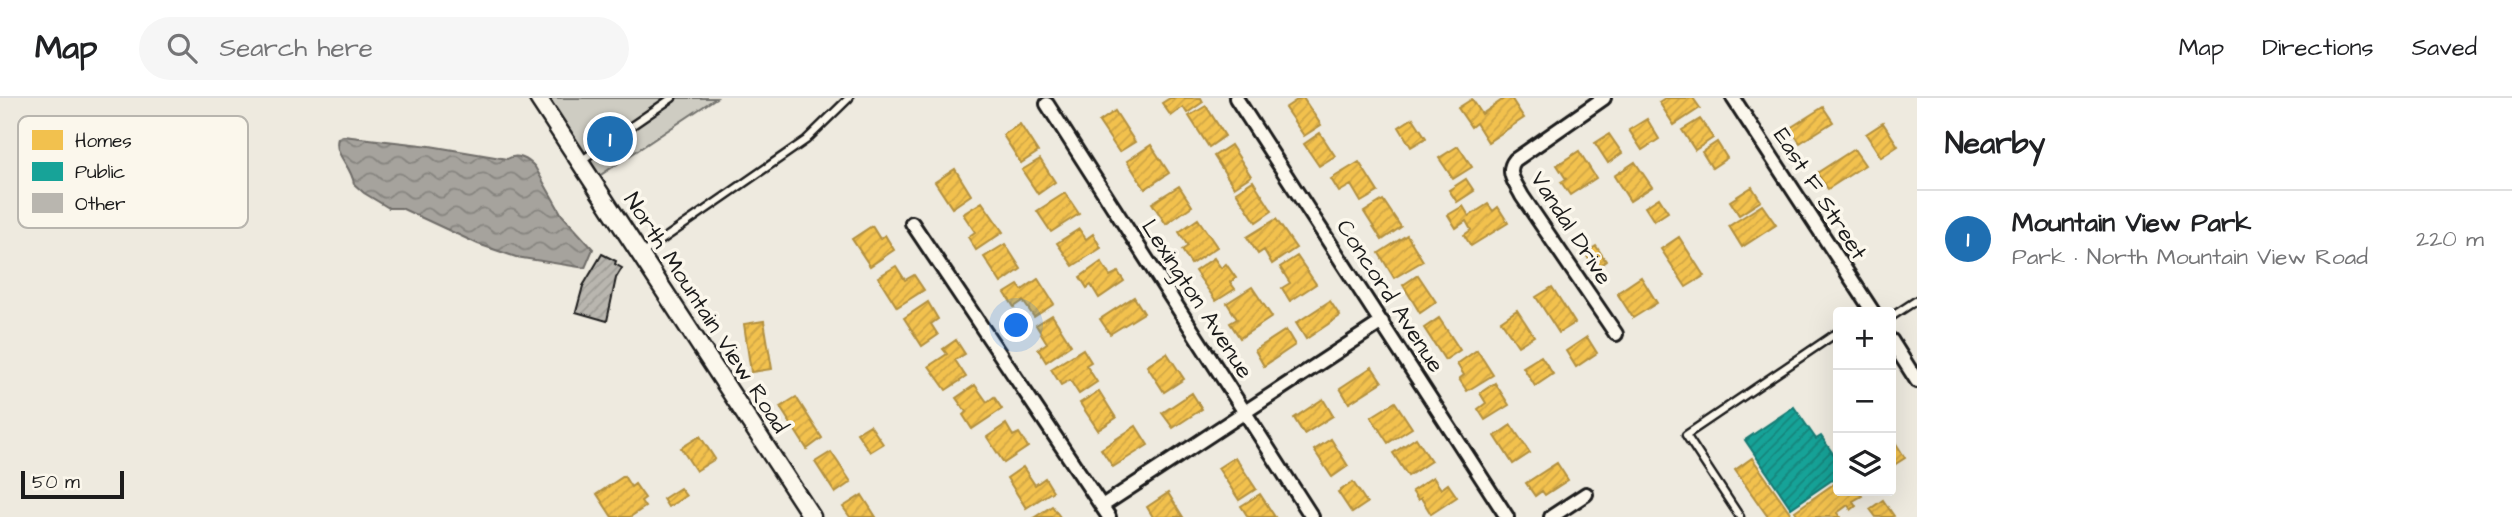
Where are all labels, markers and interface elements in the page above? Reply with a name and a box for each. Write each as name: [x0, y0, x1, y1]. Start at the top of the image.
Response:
search box: [139, 17, 629, 80]
text: Map: [35, 25, 97, 71]
icon: search: [163, 29, 201, 67]
text: Search here: [219, 30, 373, 66]
text: Map: [2179, 31, 2224, 65]
text: Directions: [2262, 31, 2374, 65]
text: Saved: [2412, 31, 2477, 65]
pin: 1: [587, 113, 633, 165]
legend: [18, 116, 248, 228]
street label: East F Street: [1765, 122, 1875, 267]
text: Nearby: [1945, 123, 2045, 165]
text: Homes: [75, 128, 132, 155]
text: Public: [75, 159, 125, 186]
street label: Vandal Drive: [1522, 165, 1620, 291]
street label: North Mountain View Road: [616, 186, 796, 440]
text: Other: [75, 191, 126, 218]
text: Mountain View Park: [2012, 205, 2251, 241]
street label: Lexington Avenue: [1133, 213, 1260, 385]
street label: Concord Avenue: [1328, 213, 1452, 379]
text: 1: [1967, 223, 1969, 255]
text: 220 m: [2416, 223, 2484, 255]
text: Park · North Mountain View Road: [2012, 241, 2368, 273]
map controls: [1833, 307, 1896, 496]
button: +: [1833, 307, 1896, 370]
your location: [999, 308, 1033, 342]
button: −: [1833, 370, 1896, 433]
button: layers: [1833, 433, 1896, 496]
scale bar: [21, 468, 124, 500]
text: 50 m: [32, 469, 80, 496]

